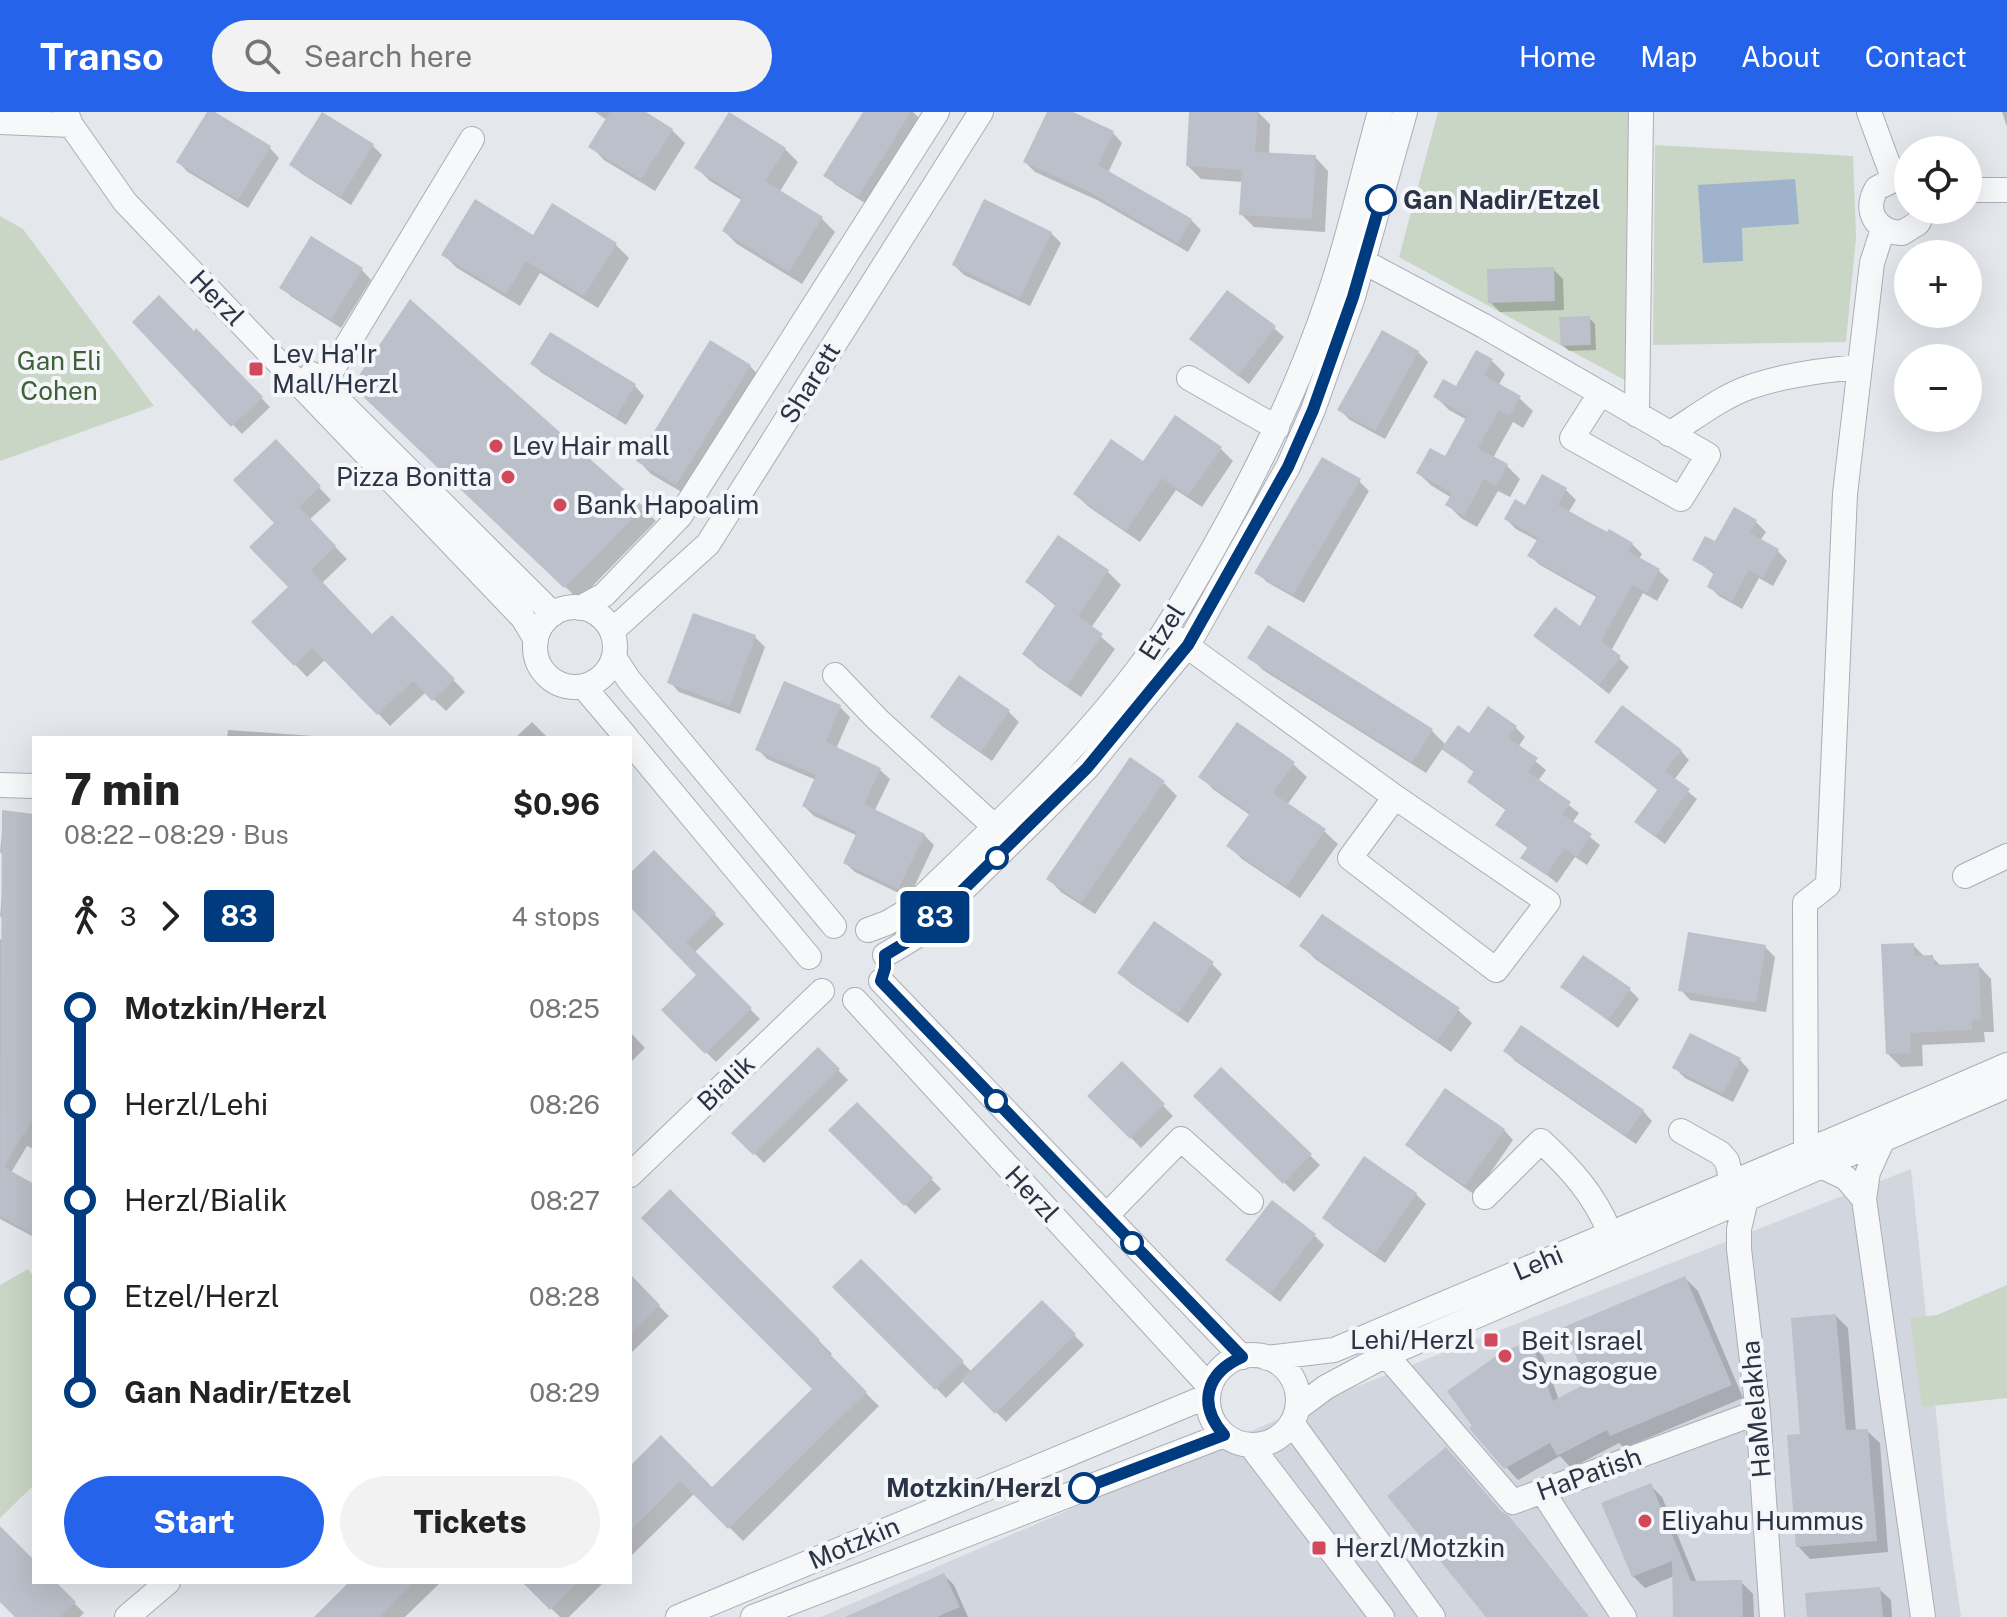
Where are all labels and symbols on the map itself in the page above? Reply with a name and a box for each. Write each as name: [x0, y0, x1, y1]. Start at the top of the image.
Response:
place label: Gan Nadir/Etzel: [1403, 184, 1600, 215]
marker: Gan Nadir/Etzel: [1366, 185, 1396, 215]
street label: Herzl: [184, 263, 251, 332]
street label: Sharett: [773, 336, 847, 429]
place label: Lev Ha'Ir Mall/Herzl: [272, 338, 399, 399]
park label: Gan Eli Cohen: [17, 345, 101, 406]
marker: Lev Ha'Ir Mall/Herzl: [247, 360, 265, 378]
place label: Lev Hair mall: [512, 430, 670, 461]
marker: Lev Hair mall: [487, 437, 505, 455]
place label: Pizza Bonitta: [336, 461, 492, 492]
marker: Pizza Bonitta: [499, 468, 517, 486]
place label: Bank Hapoalim: [576, 489, 759, 520]
marker: Bank Hapoalim: [551, 496, 569, 514]
street label: Etzel: [1132, 598, 1191, 666]
unlabelled marker: [986, 847, 1008, 869]
line badge: 83: [899, 891, 971, 943]
street label: Bialik: [691, 1048, 761, 1117]
unlabelled marker: [985, 1090, 1007, 1112]
street label: Herzl: [999, 1159, 1066, 1228]
unlabelled marker: [1121, 1232, 1143, 1254]
street label: Lehi: [1508, 1238, 1567, 1287]
place label: Lehi/Herzl: [1350, 1324, 1475, 1355]
place label: Beit Israel Synagogue: [1521, 1325, 1658, 1386]
marker: Lehi/Herzl: [1482, 1331, 1500, 1349]
street label: HaMelakha: [1734, 1339, 1777, 1479]
marker: Beit Israel Synagogue: [1496, 1347, 1514, 1365]
street label: HaPatish: [1532, 1440, 1645, 1507]
place label: Motzkin/Herzl: [886, 1472, 1062, 1503]
marker: Motzkin/Herzl: [1069, 1473, 1099, 1503]
place label: Eliyahu Hummus: [1661, 1505, 1864, 1536]
street label: Motzkin: [804, 1510, 904, 1576]
marker: Eliyahu Hummus: [1636, 1512, 1654, 1530]
place label: Herzl/Motzkin: [1335, 1532, 1505, 1563]
marker: Herzl/Motzkin: [1310, 1539, 1328, 1557]

